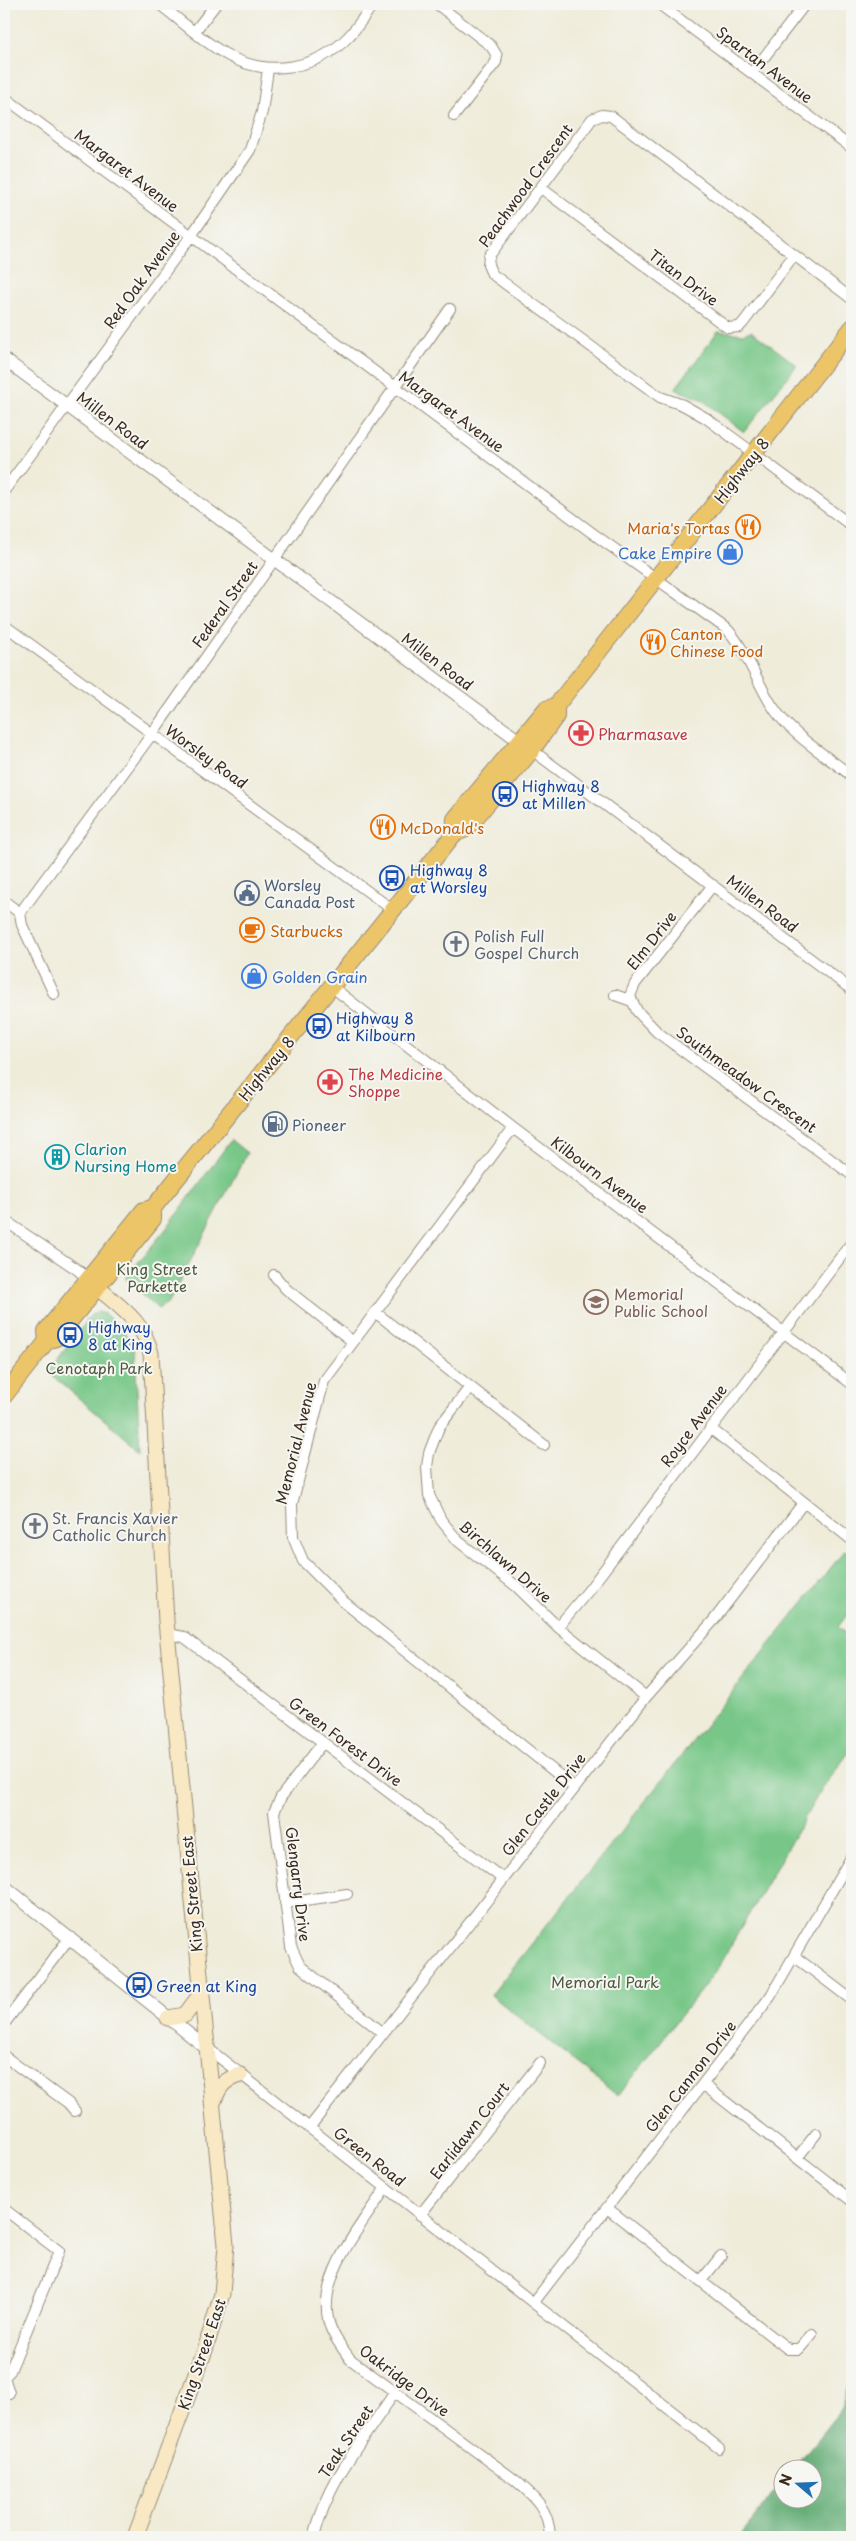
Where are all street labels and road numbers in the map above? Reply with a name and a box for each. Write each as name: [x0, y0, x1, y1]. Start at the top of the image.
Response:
street label: Spartan Avenue: [712, 20, 818, 108]
street label: Peachwood Crescent: [472, 118, 578, 252]
street label: Margaret Avenue: [70, 123, 184, 217]
street label: Red Oak Avenue: [97, 225, 185, 333]
street label: Titan Drive: [644, 243, 724, 311]
street label: Margaret Avenue: [394, 365, 510, 457]
street label: Millen Road: [72, 385, 154, 455]
street label: Highway 8: [708, 432, 774, 508]
street label: Federal Street: [185, 556, 263, 652]
street label: Millen Road: [397, 626, 479, 696]
street label: Worsley Road: [161, 718, 253, 794]
street label: Millen Road: [722, 868, 804, 938]
street label: Elm Drive: [621, 906, 681, 974]
street label: Southmeadow Crescent: [672, 1020, 822, 1138]
street label: Highway 8: [233, 1031, 299, 1105]
street label: Kilbourn Avenue: [547, 1130, 653, 1218]
street label: Memorial Avenue: [269, 1379, 321, 1507]
street label: Royce Avenue: [654, 1379, 732, 1471]
street label: Birchlawn Drive: [455, 1514, 557, 1608]
street label: Green Forest Drive: [285, 1691, 407, 1791]
street label: Glen Castle Drive: [495, 1747, 591, 1860]
street label: Glengarry Drive: [281, 1825, 317, 1943]
street label: King Street East: [174, 1835, 208, 1953]
street label: Glen Cannon Drive: [639, 2015, 741, 2137]
street label: Earlidawn Court: [424, 2077, 514, 2183]
street label: Green Road: [329, 2121, 411, 2191]
street label: King Street East: [171, 2295, 231, 2413]
street label: Oakridge Drive: [355, 2338, 455, 2422]
street label: Teak Street: [312, 2400, 378, 2482]

